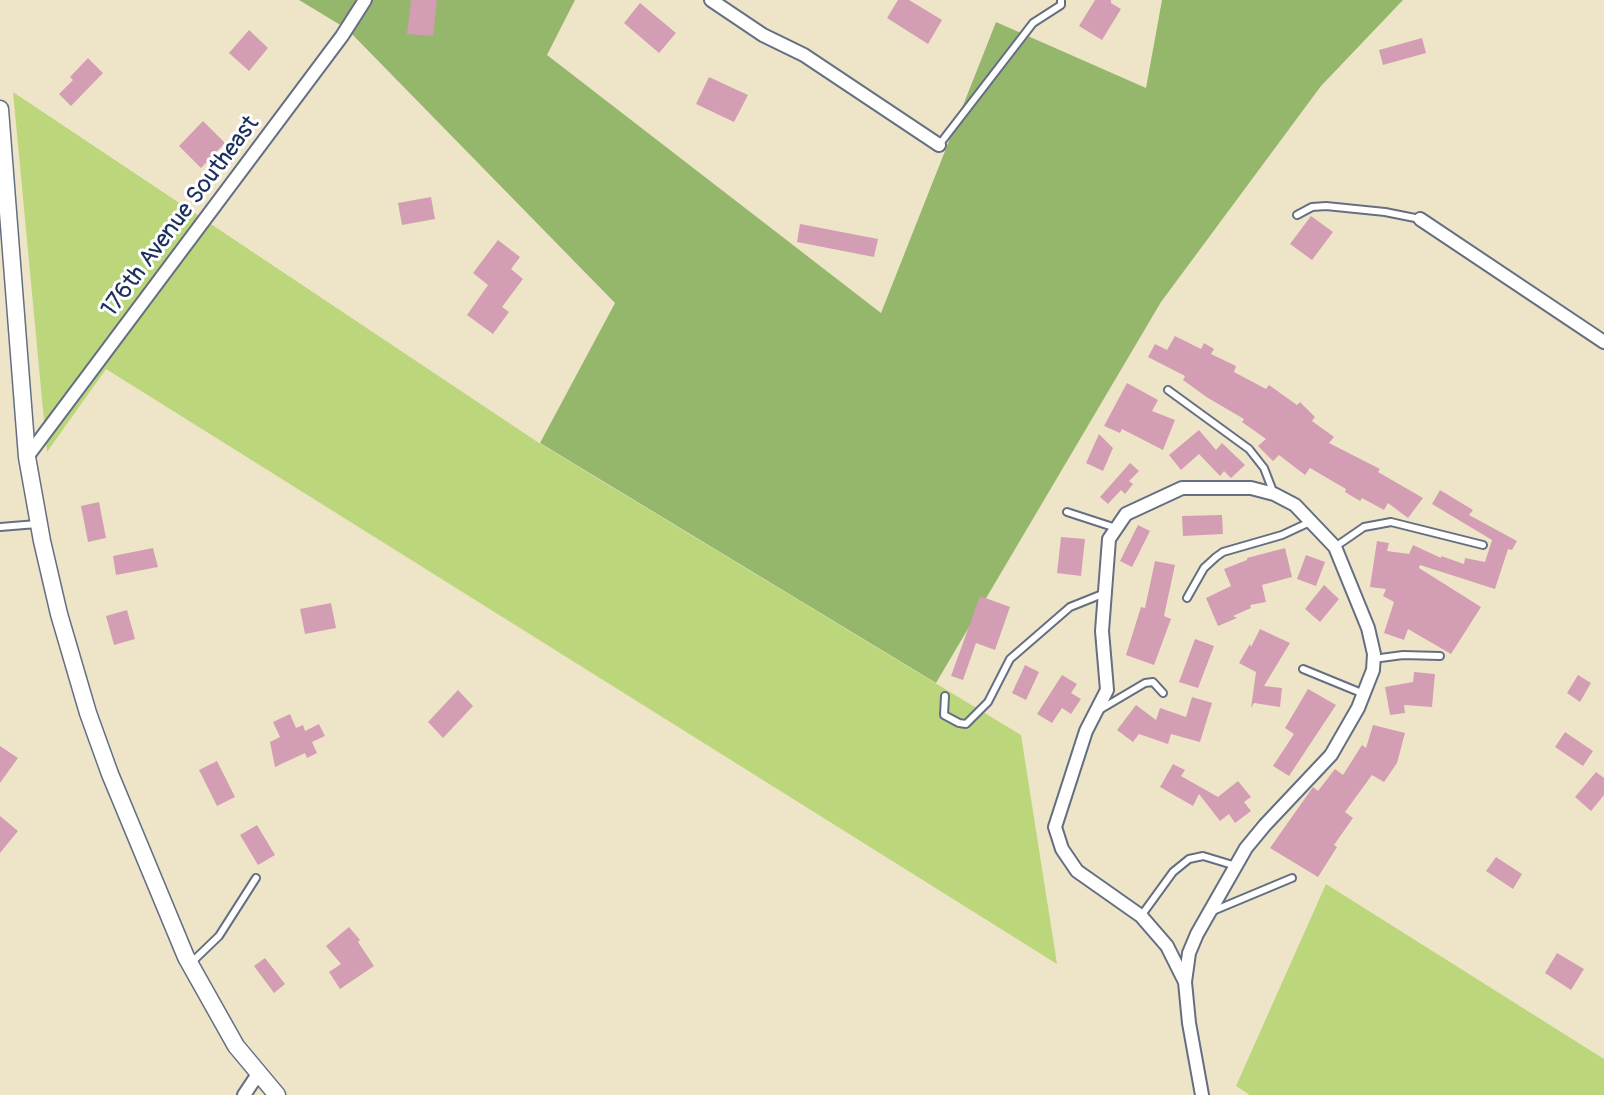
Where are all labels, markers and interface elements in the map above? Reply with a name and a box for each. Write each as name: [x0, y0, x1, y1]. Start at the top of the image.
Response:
street label: 176th Avenue Southeast: [96, 111, 266, 323]

